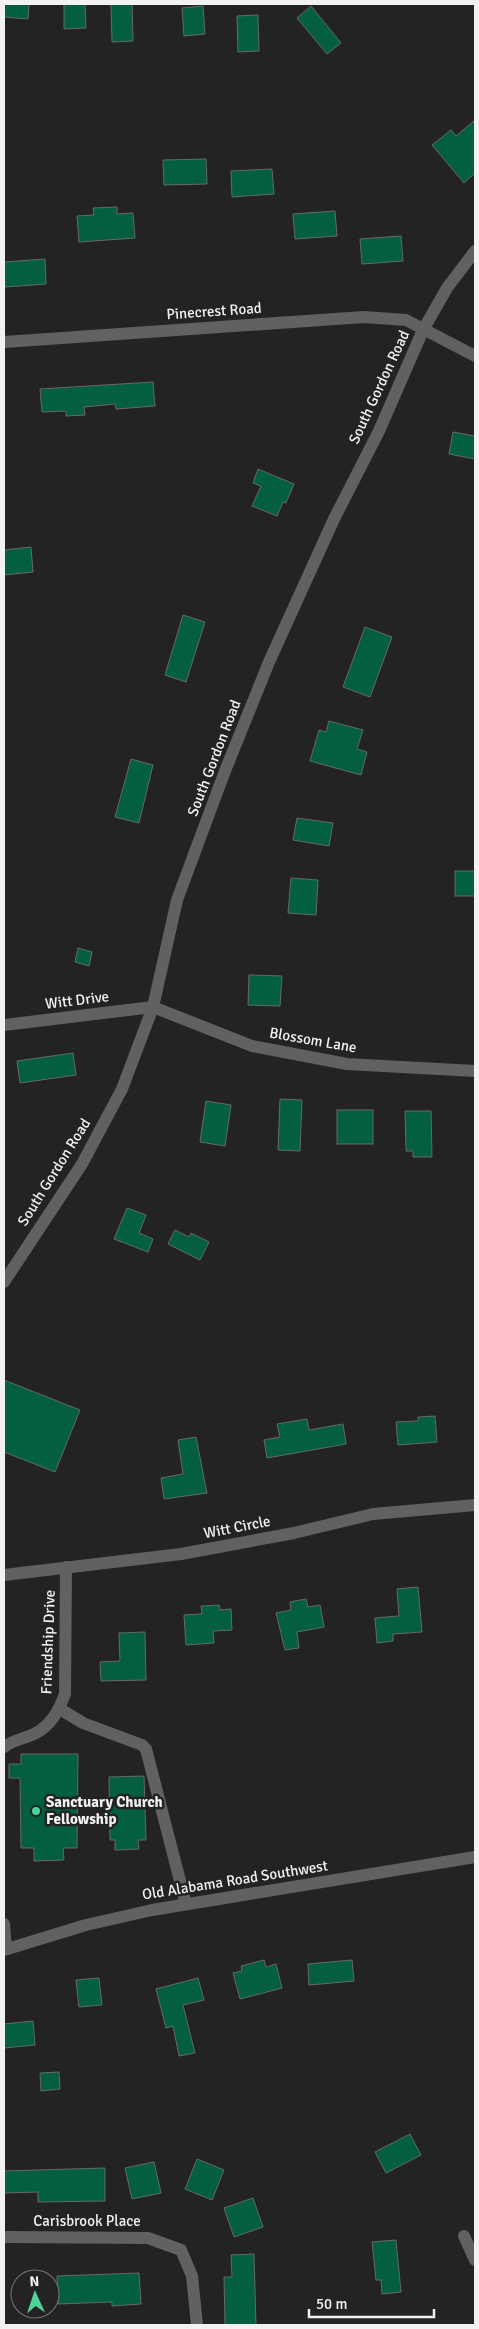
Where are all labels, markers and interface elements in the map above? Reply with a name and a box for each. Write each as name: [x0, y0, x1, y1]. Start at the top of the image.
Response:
street label: Pinecrest Road: [166, 299, 262, 323]
street label: South Gordon Road: [345, 327, 413, 447]
street label: South Gordon Road: [184, 697, 244, 819]
street label: Witt Drive: [44, 987, 110, 1013]
street label: Blossom Lane: [268, 1023, 358, 1057]
street label: South Gordon Road: [14, 1115, 94, 1229]
street label: Witt Circle: [202, 1512, 272, 1542]
street label: Friendship Drive: [37, 1589, 59, 1695]
place label: Sanctuary Church Fellowship: [46, 1793, 163, 1828]
marker: Sanctuary Church Fellowship: [30, 1805, 42, 1817]
street label: Old Alabama Road Southwest: [141, 1856, 329, 1904]
street label: Carisbrook Place: [33, 2212, 141, 2230]
north arrow: [10, 2269, 60, 2319]
text: N: [29, 2273, 40, 2290]
scale bar: [309, 2286, 434, 2318]
text: 50 m: [316, 2295, 347, 2313]

